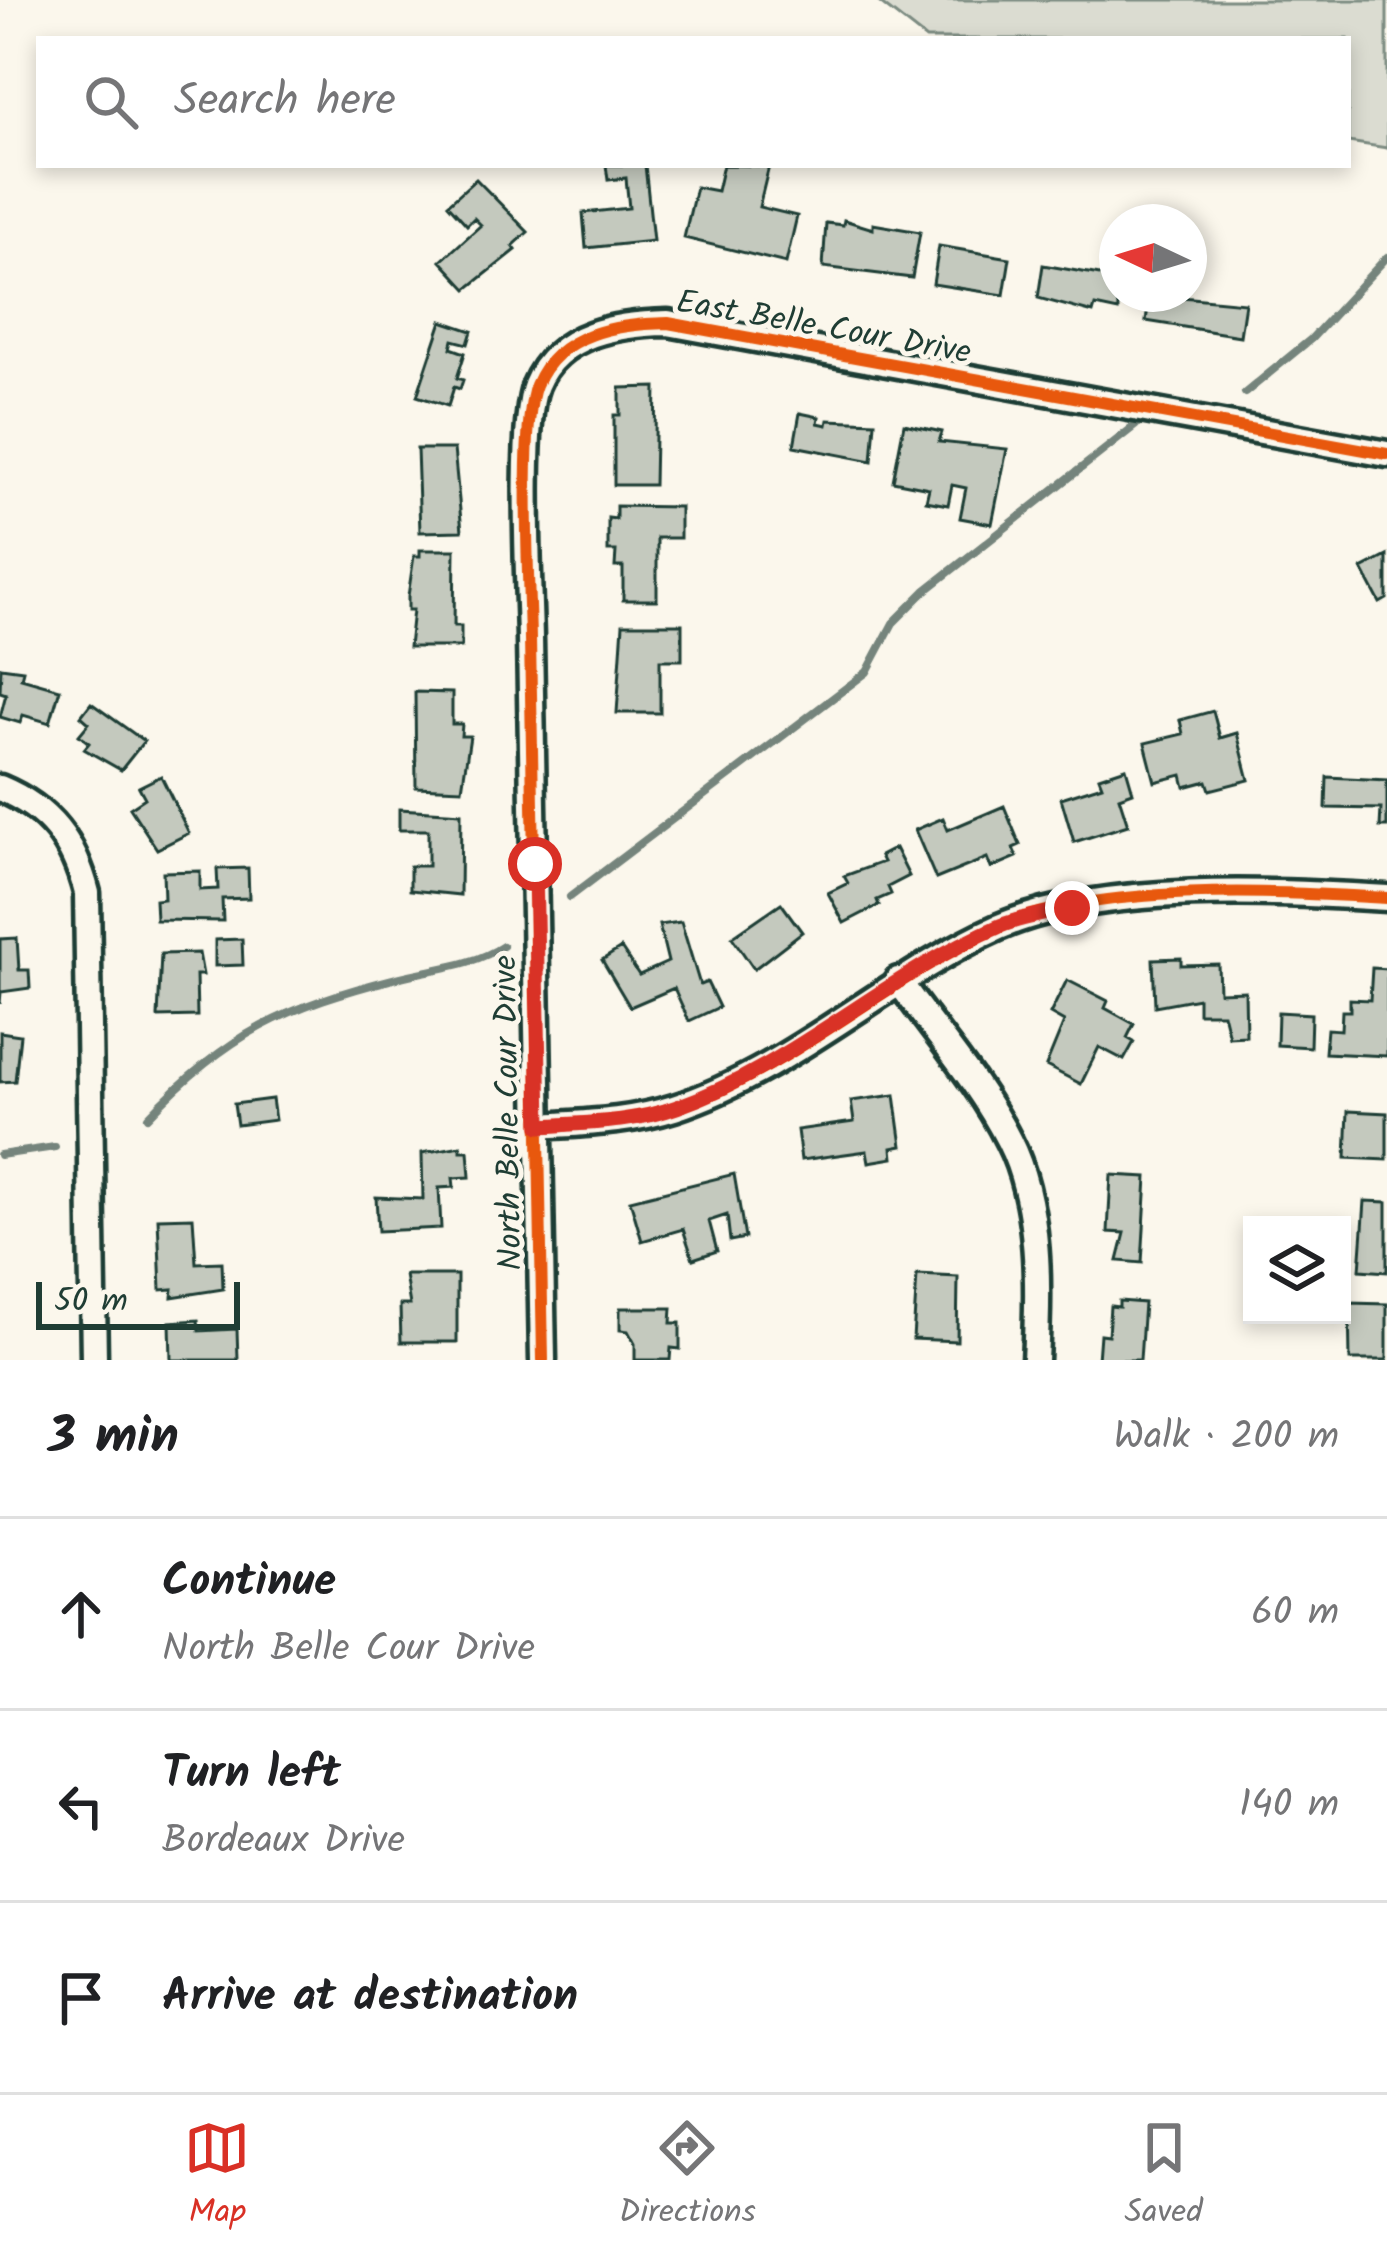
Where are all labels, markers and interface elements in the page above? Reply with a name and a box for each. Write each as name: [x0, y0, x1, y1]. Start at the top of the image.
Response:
search box: [36, 36, 1351, 168]
text: Search here: [174, 66, 396, 138]
icon: search: [78, 69, 144, 135]
north arrow: [1099, 204, 1207, 312]
street label: East Belle Cour Drive: [672, 276, 975, 380]
route start: [508, 837, 562, 891]
route end: [1045, 881, 1099, 935]
street label: North Belle Cour Drive: [480, 955, 539, 1271]
map controls: [1243, 1216, 1351, 1324]
button: layers: [1243, 1216, 1351, 1324]
scale bar: [36, 1276, 240, 1329]
text: 50 m: [54, 1276, 128, 1329]
text: 3 min: [48, 1398, 179, 1479]
text: Walk · 200 m: [1114, 1407, 1339, 1469]
text: Continue: [162, 1547, 336, 1619]
icon: ahead: [48, 1581, 114, 1647]
text: 60 m: [1251, 1583, 1339, 1645]
text: North Belle Cour Drive: [162, 1619, 535, 1681]
text: Turn left: [162, 1739, 341, 1811]
icon: left: [48, 1773, 114, 1839]
text: 140 m: [1239, 1775, 1339, 1837]
text: Bordeaux Drive: [162, 1811, 405, 1873]
text: Arrive at destination: [162, 1962, 578, 2034]
icon: arrive: [48, 1965, 114, 2031]
tab: Map: [184, 2115, 250, 2240]
tab: Directions: [619, 2115, 756, 2240]
tab: Saved: [1124, 2115, 1203, 2240]

